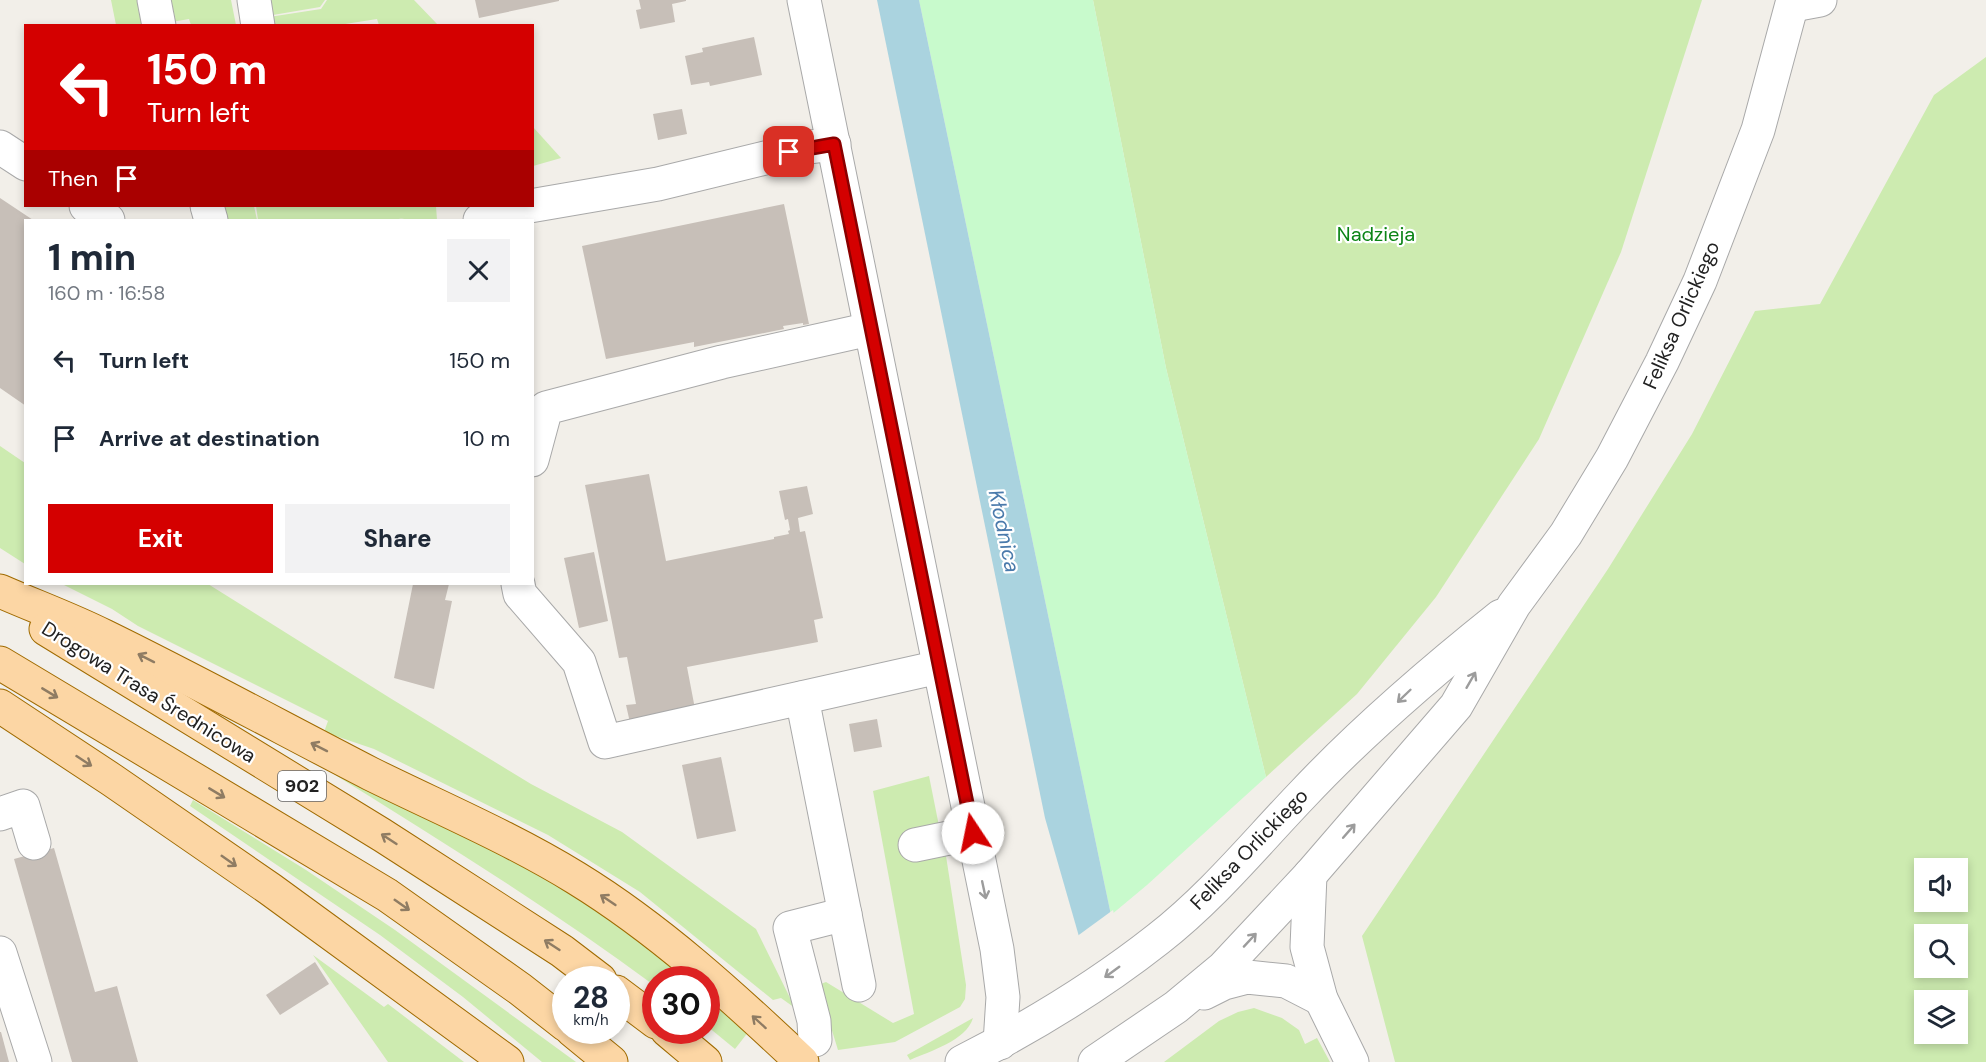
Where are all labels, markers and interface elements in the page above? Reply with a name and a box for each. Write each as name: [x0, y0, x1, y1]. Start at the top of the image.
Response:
text: 150 m: [147, 42, 267, 97]
icon: left: [48, 48, 126, 126]
text: Turn left: [147, 95, 250, 130]
pin: [763, 126, 814, 177]
icon: arrive: [772, 135, 805, 168]
icon: arrive: [110, 162, 143, 195]
text: Then: [48, 164, 98, 193]
park label: Nadzieja: [1337, 221, 1415, 247]
text: 1 min: [48, 234, 136, 281]
street label: Feliksa Orlickiego: [1637, 237, 1725, 393]
button: close: [447, 239, 510, 302]
text: 160 m · 16:58: [48, 280, 165, 306]
icon: left: [48, 344, 81, 377]
text: Turn left: [99, 346, 189, 375]
text: 150 m: [449, 346, 510, 375]
icon: arrive: [48, 422, 81, 455]
text: Arrive at destination: [99, 424, 320, 453]
text: 10 m: [463, 424, 510, 453]
water label: Kłodnica: [982, 487, 1026, 575]
button: Exit: [48, 504, 273, 573]
button: Share: [285, 504, 510, 573]
street label: Drogowa Trasa Średnicowa: [37, 615, 261, 769]
one-way arrow: [137, 651, 155, 663]
one-way arrow: [1466, 672, 1478, 689]
one-way arrow: [41, 687, 58, 699]
one-way arrow: [1397, 689, 1412, 703]
one-way arrow: [311, 741, 329, 752]
one-way arrow: [75, 756, 92, 768]
road number: 902: [278, 771, 326, 801]
street label: Feliksa Orlickiego: [1184, 783, 1314, 915]
one-way arrow: [208, 788, 225, 800]
position arrow: [941, 801, 1005, 865]
one-way arrow: [1342, 824, 1356, 839]
one-way arrow: [381, 833, 397, 845]
one-way arrow: [220, 855, 237, 867]
map controls: [1914, 858, 1968, 1044]
button: sound: [1914, 858, 1968, 912]
one-way arrow: [979, 881, 991, 900]
one-way arrow: [600, 893, 617, 905]
one-way arrow: [393, 899, 410, 911]
button: search: [1914, 924, 1968, 978]
one-way arrow: [1243, 932, 1257, 947]
one-way arrow: [545, 939, 561, 951]
speed limit sign: 30: [642, 966, 720, 1044]
one-way arrow: [1104, 966, 1120, 978]
text: 28: [573, 978, 609, 1017]
button: layers: [1914, 990, 1968, 1044]
text: km/h: [573, 1010, 609, 1030]
one-way arrow: [752, 1015, 767, 1029]

